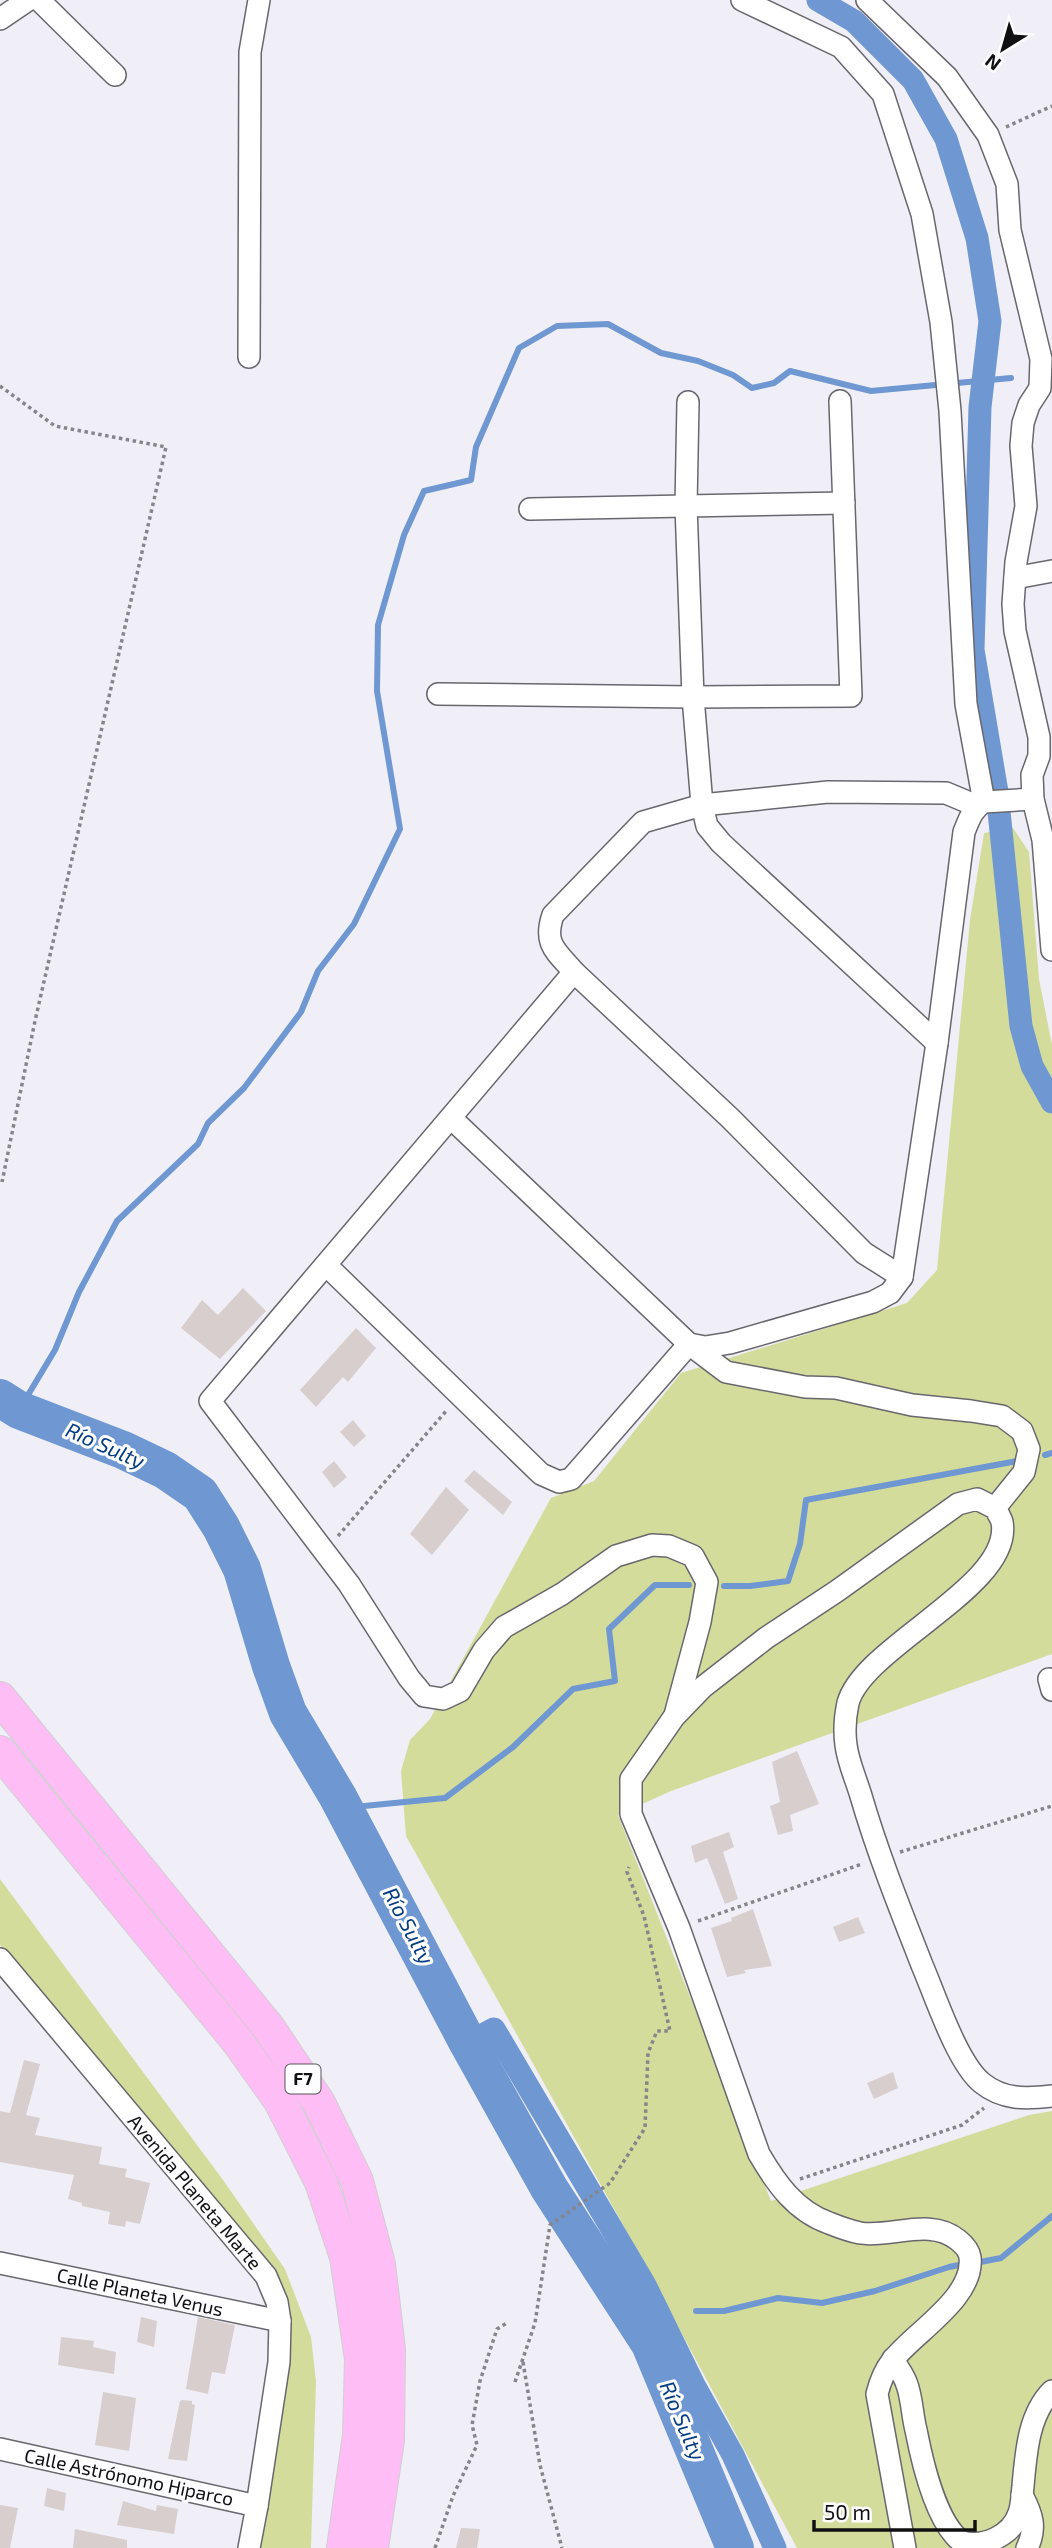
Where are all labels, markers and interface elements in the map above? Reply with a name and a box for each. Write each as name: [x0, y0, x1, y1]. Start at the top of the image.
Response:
north arrow: [968, 14, 1038, 84]
text: N: [980, 50, 1005, 76]
water label: Río Sulty: [62, 1416, 149, 1474]
water label: Río Sulty: [378, 1883, 440, 1969]
road number: F7: [286, 2064, 320, 2094]
street label: Avenida Planeta Marte: [124, 2109, 267, 2274]
street label: Calle Planeta Venus: [55, 2263, 225, 2320]
water label: Río Sulty: [655, 2377, 711, 2464]
street label: Calle Astrónomo Hiparco: [23, 2443, 236, 2510]
scale bar: [814, 2488, 975, 2532]
text: 50 m: [824, 2499, 871, 2524]

